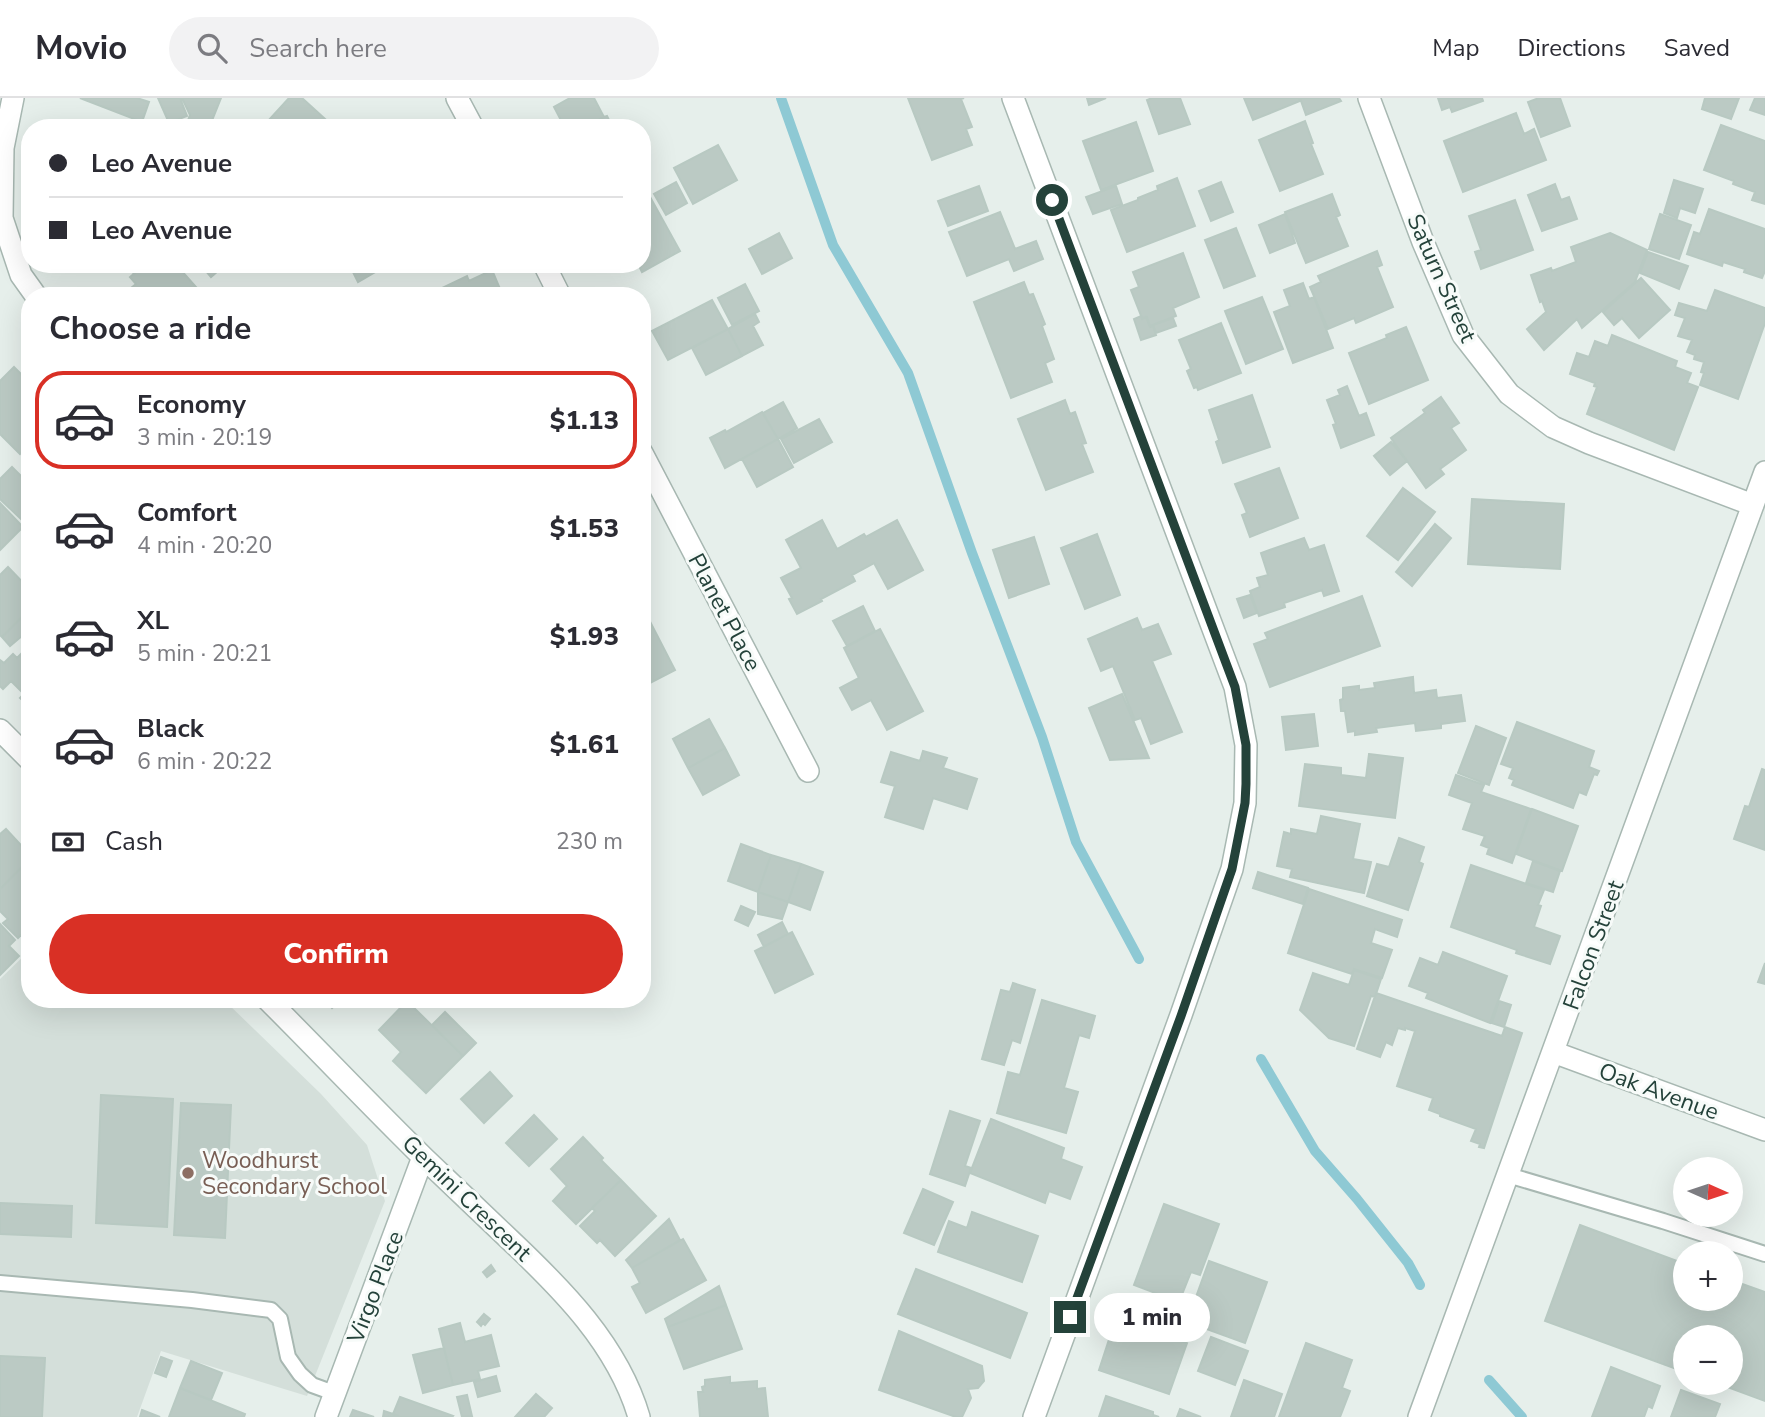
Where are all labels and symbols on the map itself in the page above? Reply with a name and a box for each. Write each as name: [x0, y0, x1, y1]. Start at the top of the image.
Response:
route start: [1036, 184, 1068, 216]
street label: Saturn Street: [1399, 209, 1484, 348]
street label: Planet Place: [681, 548, 769, 676]
street label: Falcon Street: [1556, 875, 1632, 1014]
street label: Oak Avenue: [1595, 1055, 1723, 1128]
street label: Gemini Crescent: [395, 1129, 539, 1269]
place label: Woodhurst Secondary School: [202, 1145, 387, 1202]
north arrow: [1673, 1157, 1743, 1227]
marker: Woodhurst Secondary School: [180, 1165, 196, 1181]
street label: Virgo Place: [340, 1227, 411, 1349]
callout: 1 min: [1094, 1292, 1210, 1342]
route end: [1054, 1301, 1086, 1333]

